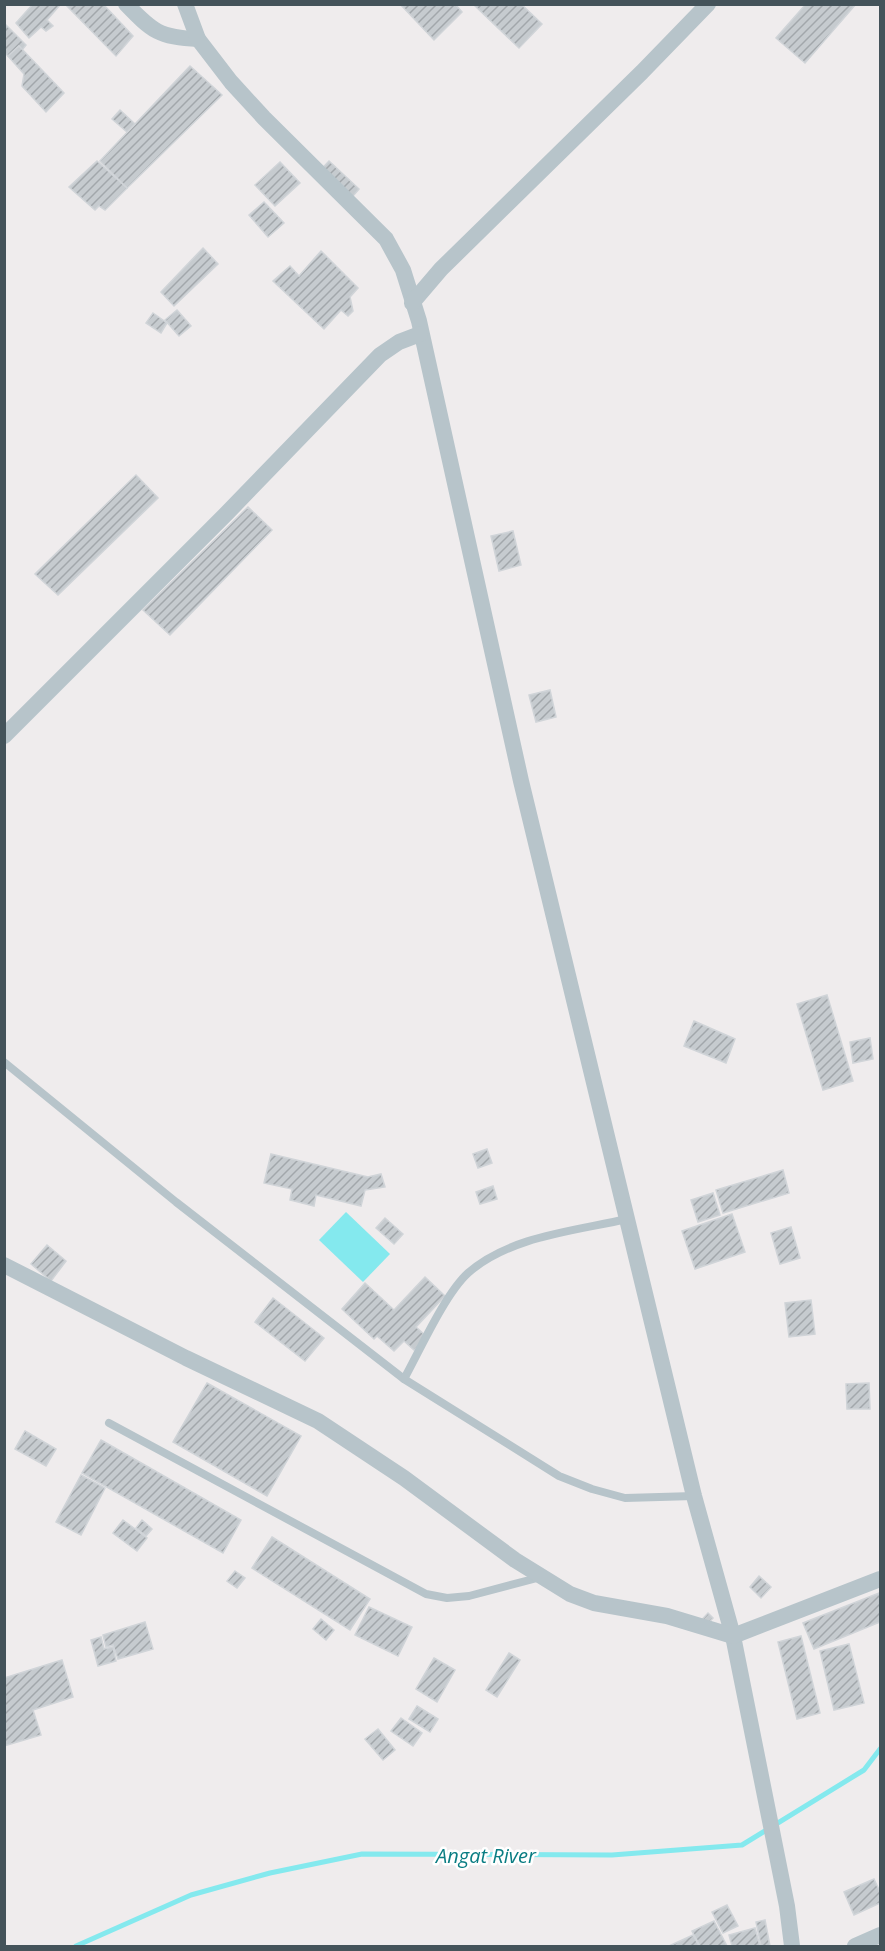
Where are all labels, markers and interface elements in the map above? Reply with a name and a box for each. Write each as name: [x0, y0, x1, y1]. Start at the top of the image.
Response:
water label: Angat River: [434, 1842, 537, 1869]

